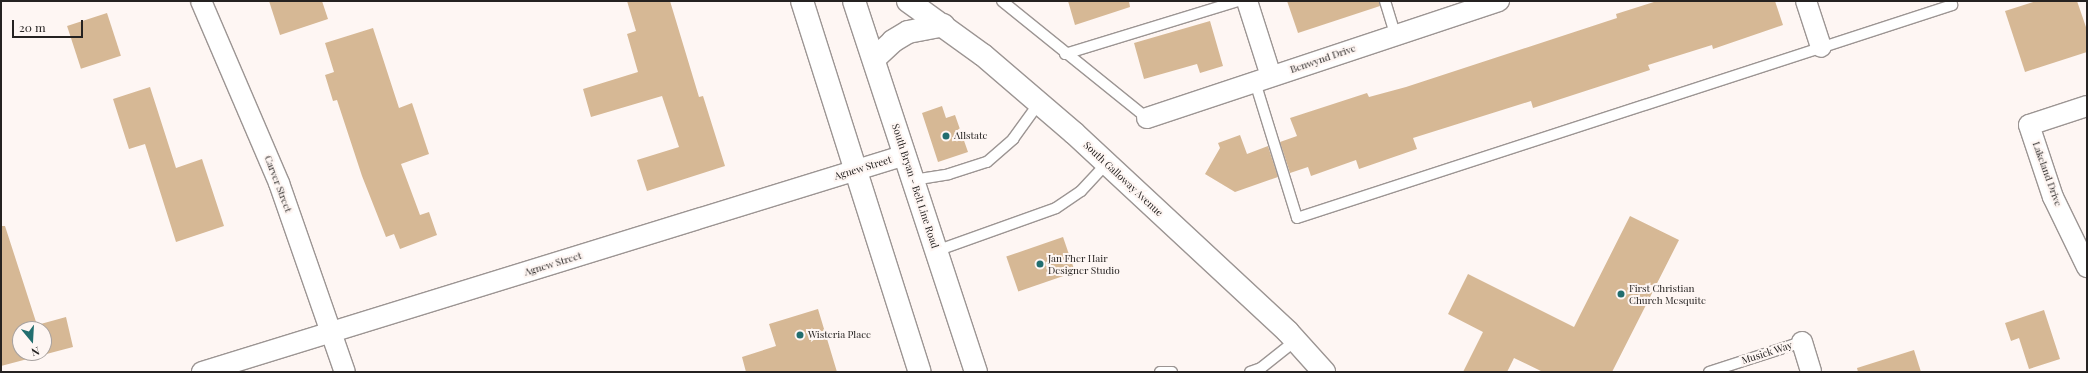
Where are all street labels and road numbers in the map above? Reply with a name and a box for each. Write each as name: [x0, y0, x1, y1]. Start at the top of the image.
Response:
street label: Benwynd Drive: [1289, 42, 1357, 76]
street label: South Bryan - Belt Line Road: [889, 122, 941, 250]
street label: South Galloway Avenue: [1081, 139, 1165, 219]
street label: Lakeland Drive: [2030, 140, 2064, 208]
street label: Carver Street: [262, 154, 294, 214]
street label: Agnew Street: [833, 154, 893, 182]
street label: Agnew Street: [523, 250, 583, 278]
street label: Musick Way: [1740, 339, 1794, 367]

